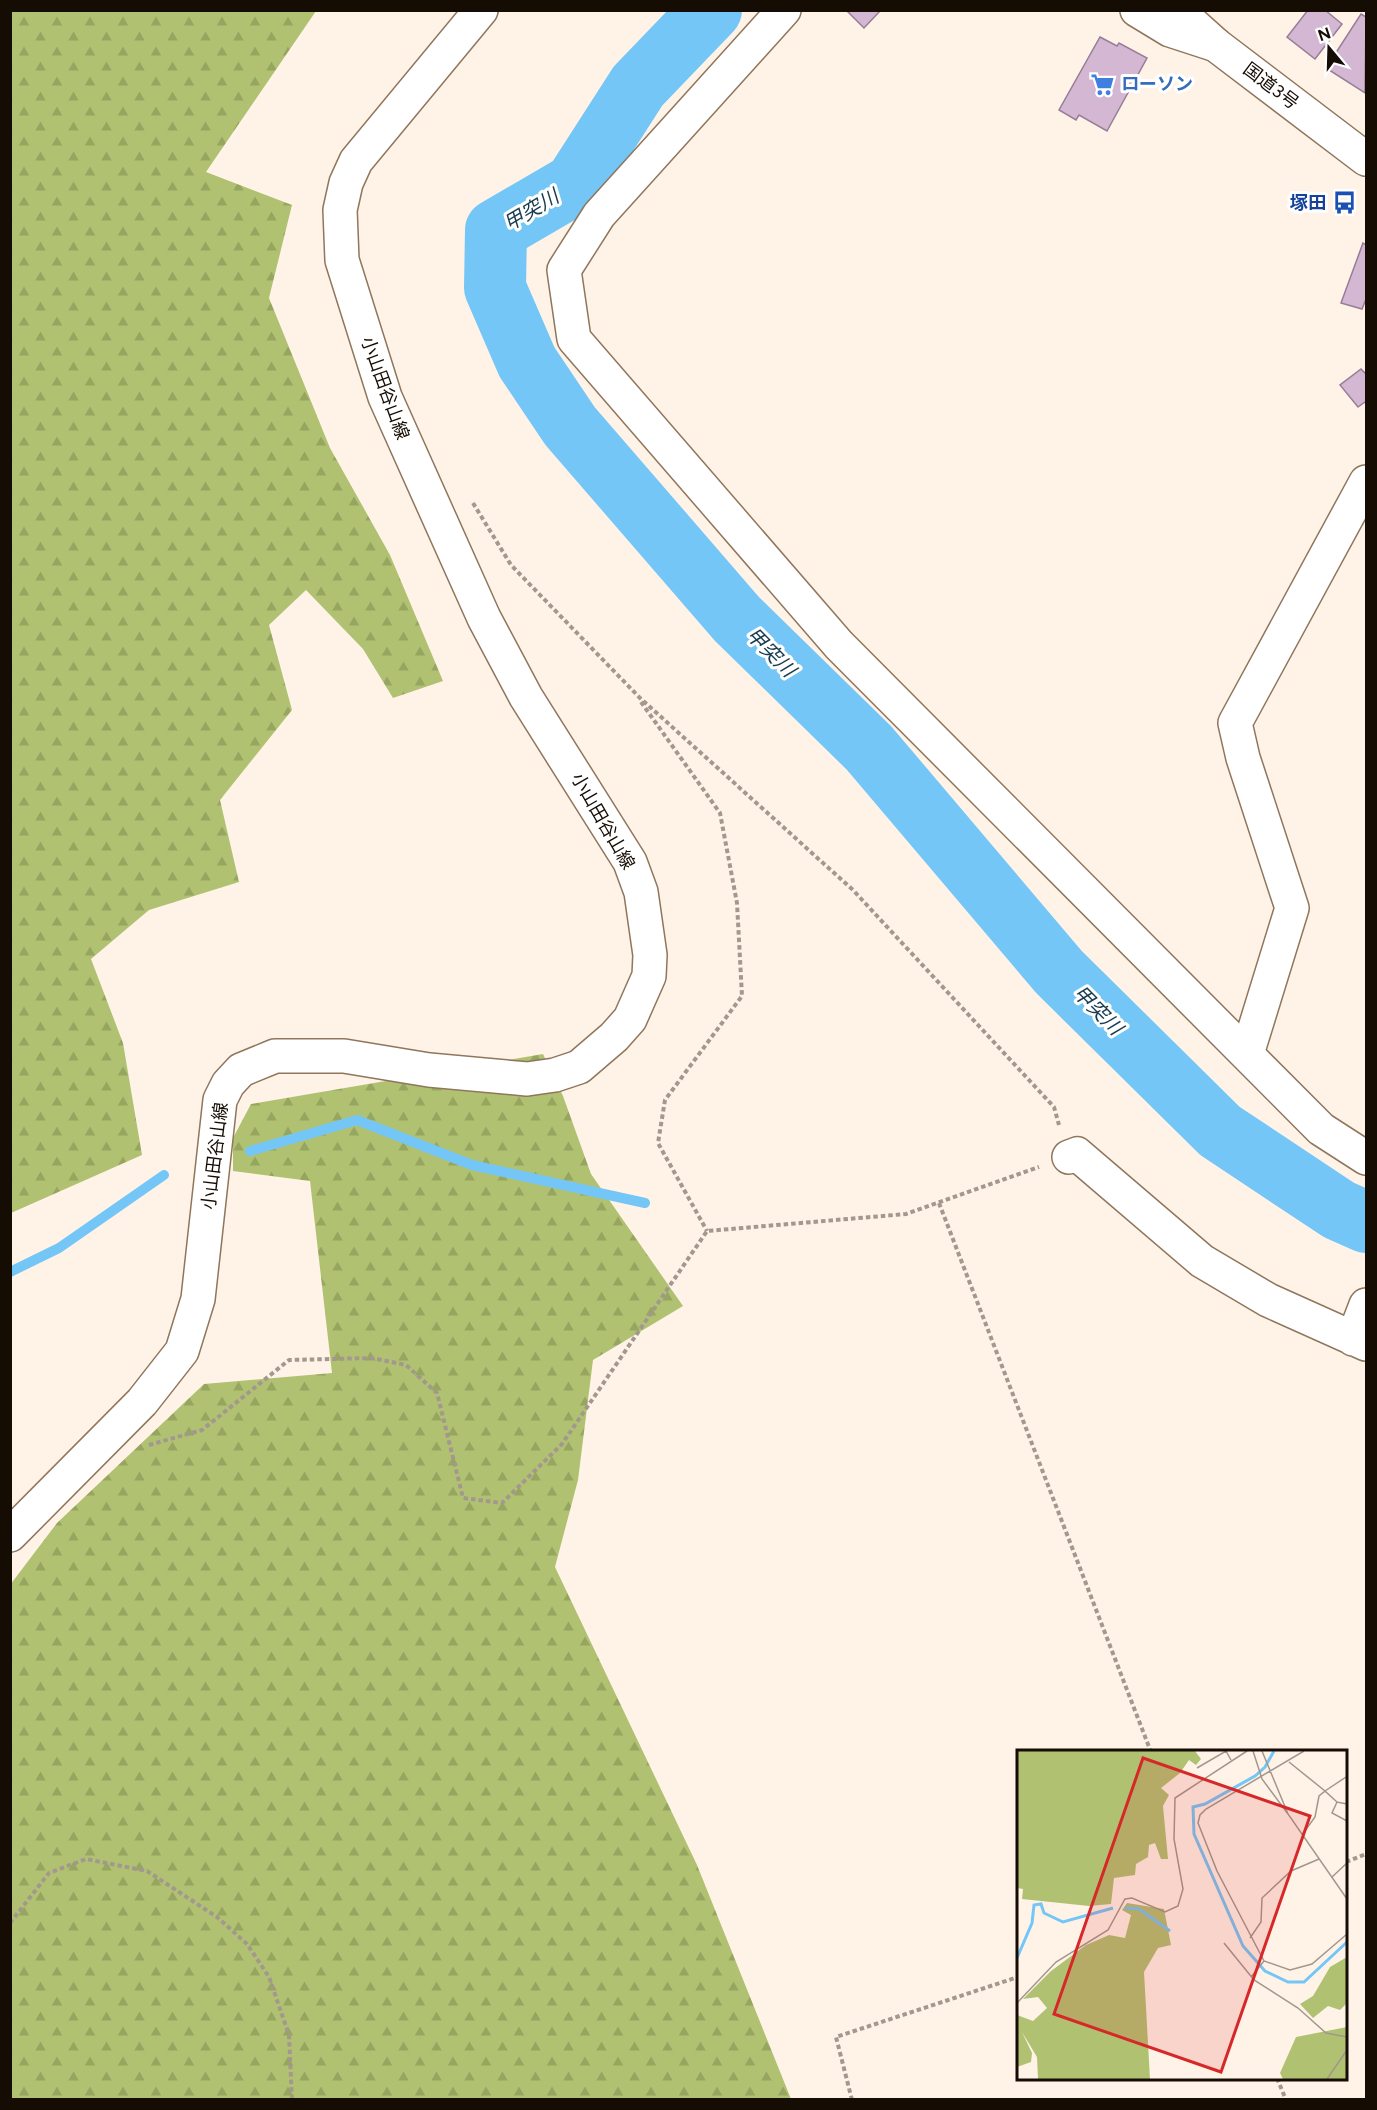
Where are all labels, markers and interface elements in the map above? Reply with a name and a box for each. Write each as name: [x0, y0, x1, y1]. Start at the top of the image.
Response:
north arrow: [1299, 18, 1359, 78]
text: N: [1315, 23, 1333, 45]
street label: 国道3号: [1239, 58, 1303, 114]
supermarket icon: ローソン: [1090, 71, 1116, 97]
place label: ローソン: [1121, 73, 1193, 95]
water label: 甲突川: [499, 183, 565, 236]
bus stop icon: 塚田: [1331, 190, 1357, 216]
place label: 塚田: [1290, 192, 1326, 214]
street label: 小山田谷山線: [356, 333, 414, 443]
water label: 甲突川: [741, 622, 802, 683]
street label: 小山田谷山線: [566, 769, 640, 873]
water label: 甲突川: [1068, 980, 1129, 1041]
street label: 小山田谷山線: [198, 1101, 232, 1211]
inset map: [1017, 1750, 1347, 2080]

